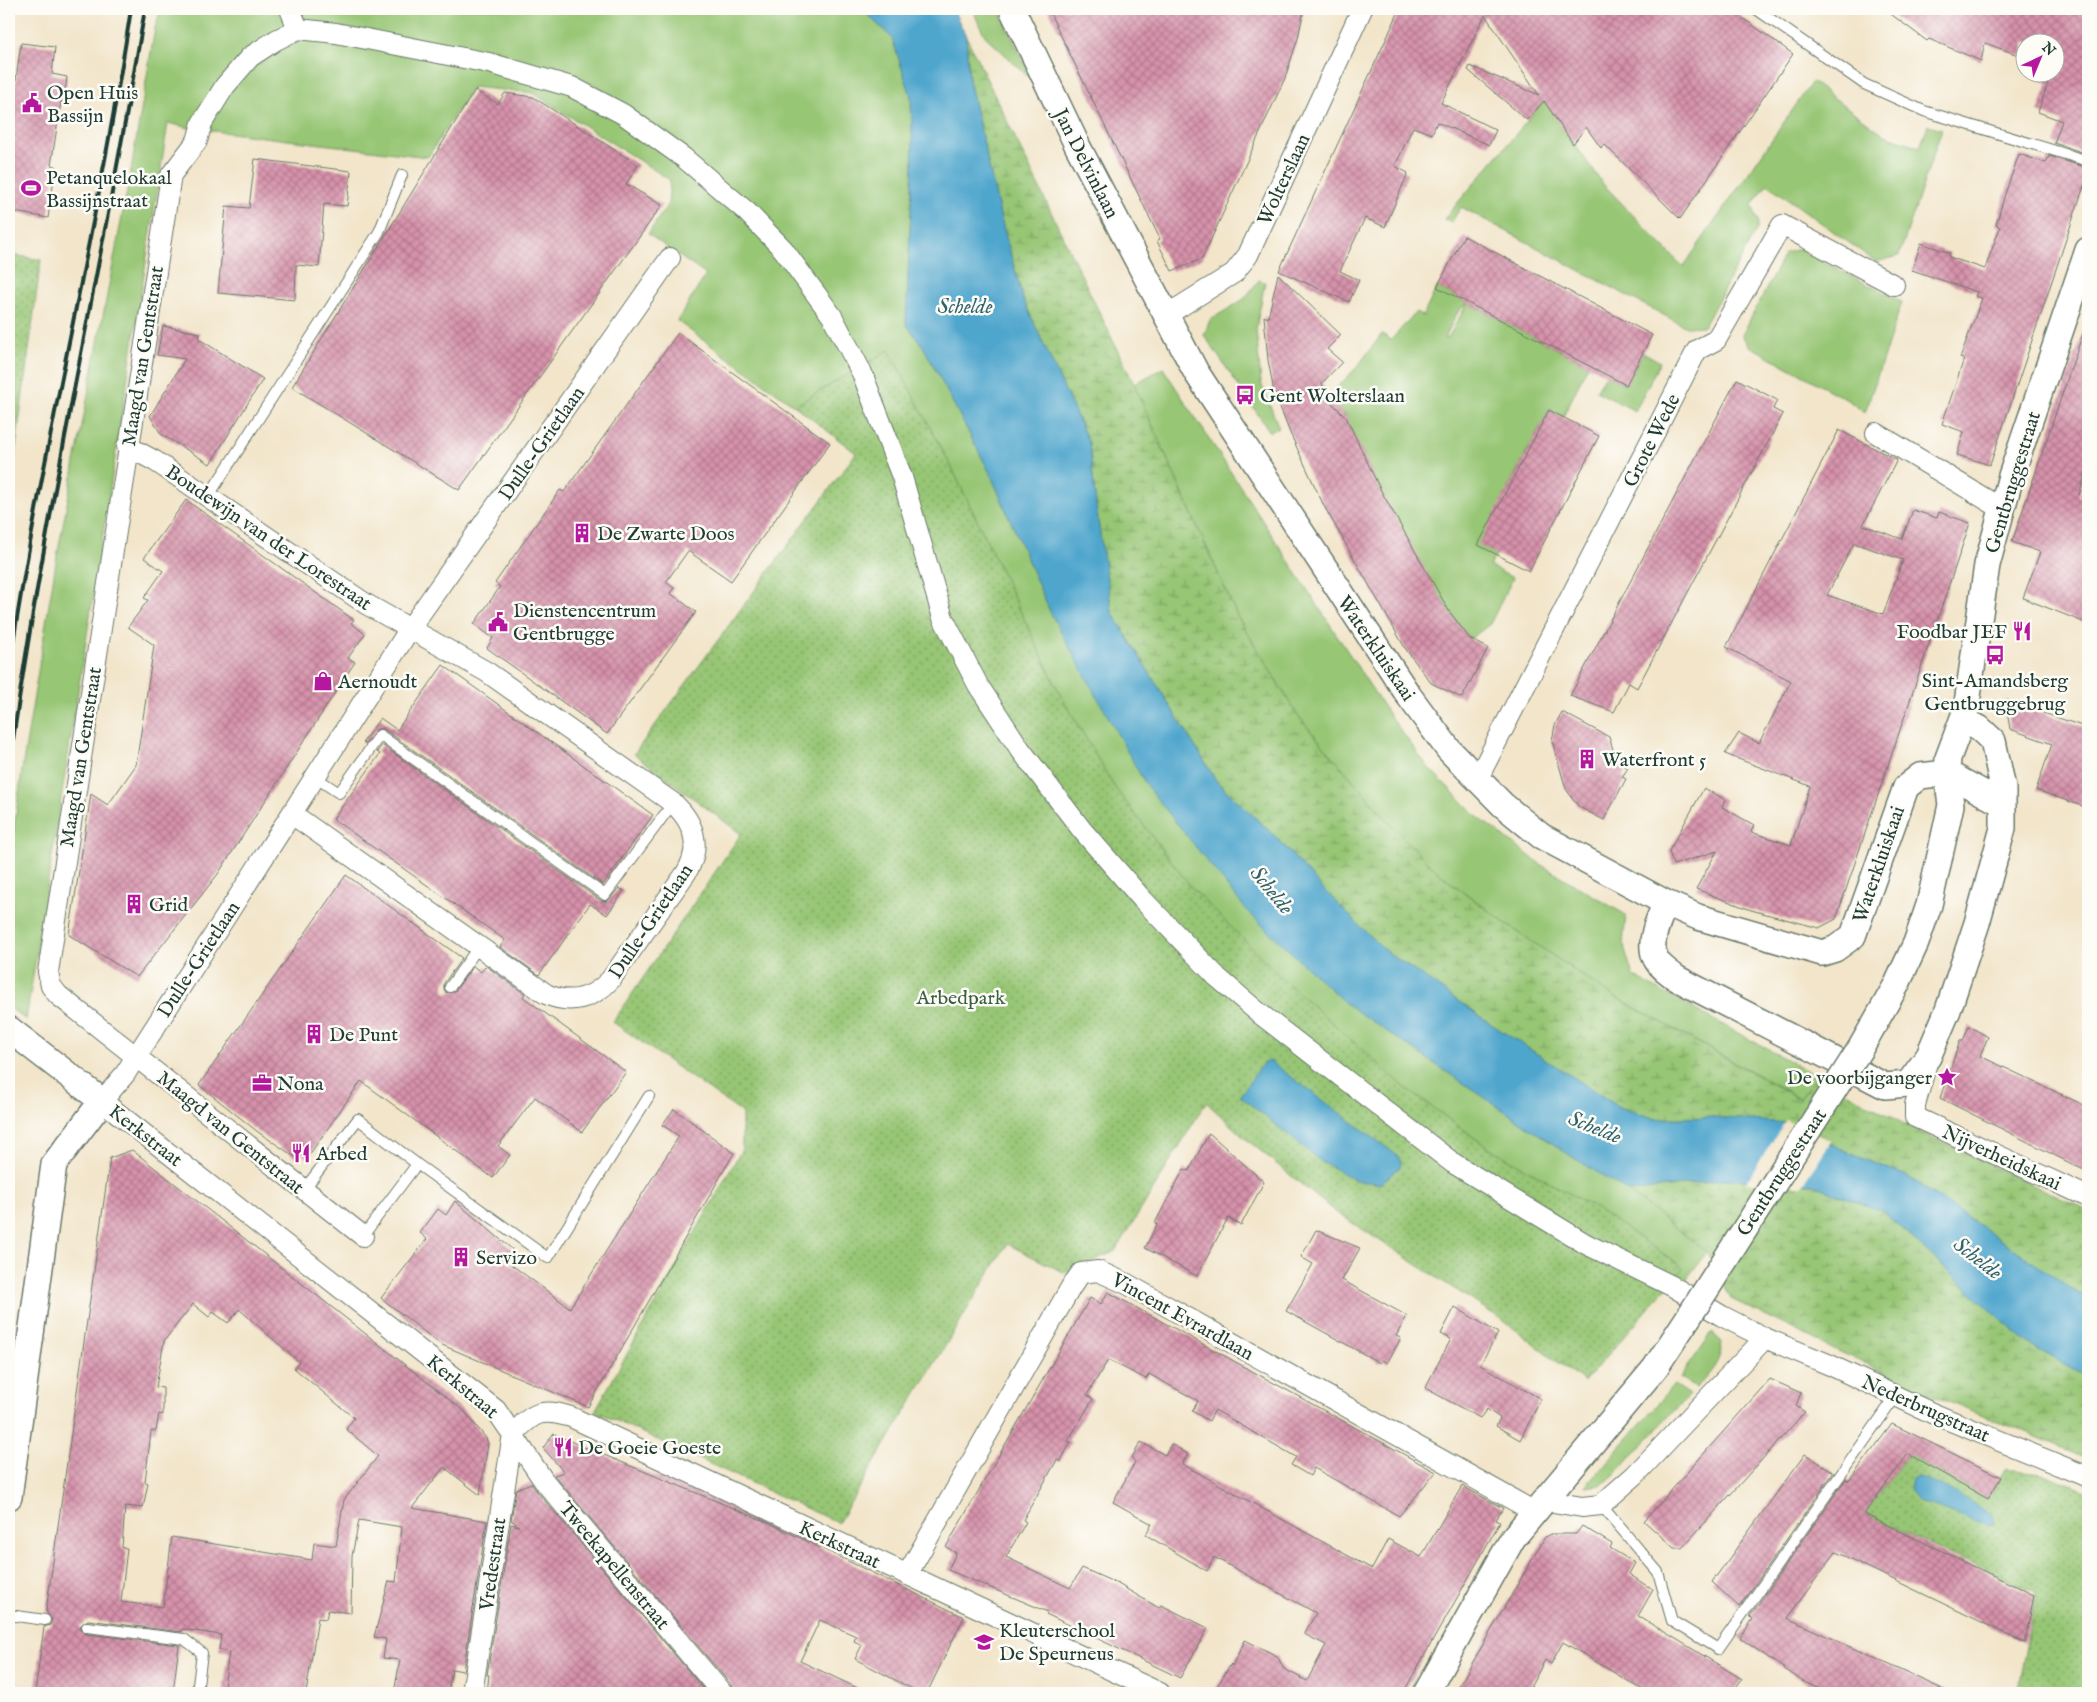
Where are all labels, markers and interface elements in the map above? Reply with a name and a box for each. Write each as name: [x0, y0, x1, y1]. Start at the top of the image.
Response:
north arrow: [2014, 32, 2064, 82]
text: N: [2037, 38, 2059, 60]
place label: Open Huis Bassijn: [47, 81, 138, 129]
public building icon: Open Huis Bassijn: [21, 92, 43, 114]
street label: Jan Delvinlaan: [1046, 103, 1124, 223]
street label: Wolterslaan: [1252, 130, 1317, 229]
place label: Petanquelokaal Bassijnstraat: [46, 166, 172, 214]
sports icon: Petanquelokaal Bassijnstraat: [20, 177, 42, 199]
street label: Maagd van Gentstraat: [117, 264, 170, 448]
water label: Schelde: [938, 294, 992, 321]
street label: Dulle-Grietlaan: [494, 382, 591, 506]
bus stop icon: Gent Wolterslaan: [1234, 384, 1256, 406]
place label: Gent Wolterslaan: [1260, 384, 1405, 409]
street label: Grote Wede: [1618, 390, 1687, 492]
street label: Gentbruggestraat: [1980, 408, 2047, 556]
street label: Boudewijn van der Lorestraat: [160, 460, 376, 617]
building icon: De Zwarte Doos: [571, 522, 593, 544]
place label: De Zwarte Doos: [597, 522, 734, 547]
street label: Waterkluiskaai: [1331, 591, 1420, 706]
place label: Dienstencentrum Gentbrugge: [513, 599, 656, 647]
public building icon: Dienstencentrum Gentbrugge: [487, 611, 509, 633]
place label: Foodbar JEF: [1896, 620, 2007, 645]
restaurant icon: Foodbar JEF: [2011, 620, 2033, 642]
bus stop icon: Sint-Amandsberg Gentbruggebrug: [1984, 644, 2006, 666]
street label: Maagd van Gentstraat: [55, 665, 108, 849]
place label: Sint-Amandsberg Gentbruggebrug: [1922, 669, 2069, 717]
shop icon: Aernoudt: [312, 670, 334, 692]
place label: Aernoudt: [337, 670, 417, 695]
building icon: Waterfront 5: [1576, 748, 1598, 770]
place label: Waterfront 5: [1602, 748, 1706, 773]
street label: Waterkluiskaai: [1848, 803, 1911, 926]
street label: Dulle-Grietlaan: [603, 859, 699, 984]
water label: Schelde: [1243, 861, 1299, 921]
building icon: Grid: [123, 893, 145, 915]
place label: Grid: [149, 893, 189, 918]
street label: Dulle-Grietlaan: [152, 897, 246, 1023]
park label: Arbedpark: [916, 986, 1006, 1011]
building icon: De Punt: [303, 1023, 325, 1045]
place label: De Punt: [329, 1023, 398, 1048]
street label: Maagd van Gentstraat: [151, 1066, 309, 1200]
place label: De voorbijganger: [1787, 1066, 1933, 1091]
place icon: De voorbijganger: [1936, 1066, 1958, 1088]
office icon: Nona: [251, 1072, 273, 1094]
place label: Nona: [277, 1072, 324, 1097]
street label: Kerkstraat: [103, 1100, 187, 1173]
street label: Gentbruggestraat: [1732, 1104, 1833, 1241]
water label: Schelde: [1564, 1106, 1625, 1151]
street label: Nijverheidskaai: [1938, 1120, 2065, 1197]
restaurant icon: Arbed: [290, 1142, 312, 1164]
place label: Arbed: [315, 1142, 368, 1167]
water label: Schelde: [1947, 1232, 2007, 1287]
building icon: Servizo: [450, 1246, 472, 1268]
place label: Servizo: [476, 1246, 537, 1271]
street label: Vincent Evrardlaan: [1106, 1267, 1258, 1367]
street label: Kerkstraat: [421, 1350, 503, 1425]
street label: Nederbrugstraat: [1857, 1370, 1994, 1449]
restaurant icon: De Goeie Goeste: [552, 1436, 574, 1458]
place label: De Goeie Goeste: [578, 1436, 721, 1461]
street label: Tweekapellenstraat: [553, 1497, 675, 1635]
street label: Vredestraat: [474, 1516, 512, 1613]
street label: Kerkstraat: [795, 1516, 884, 1575]
place label: Kleuterschool De Speurneus: [999, 1619, 1115, 1667]
school or university icon: Kleuterschool De Speurneus: [973, 1631, 995, 1653]

